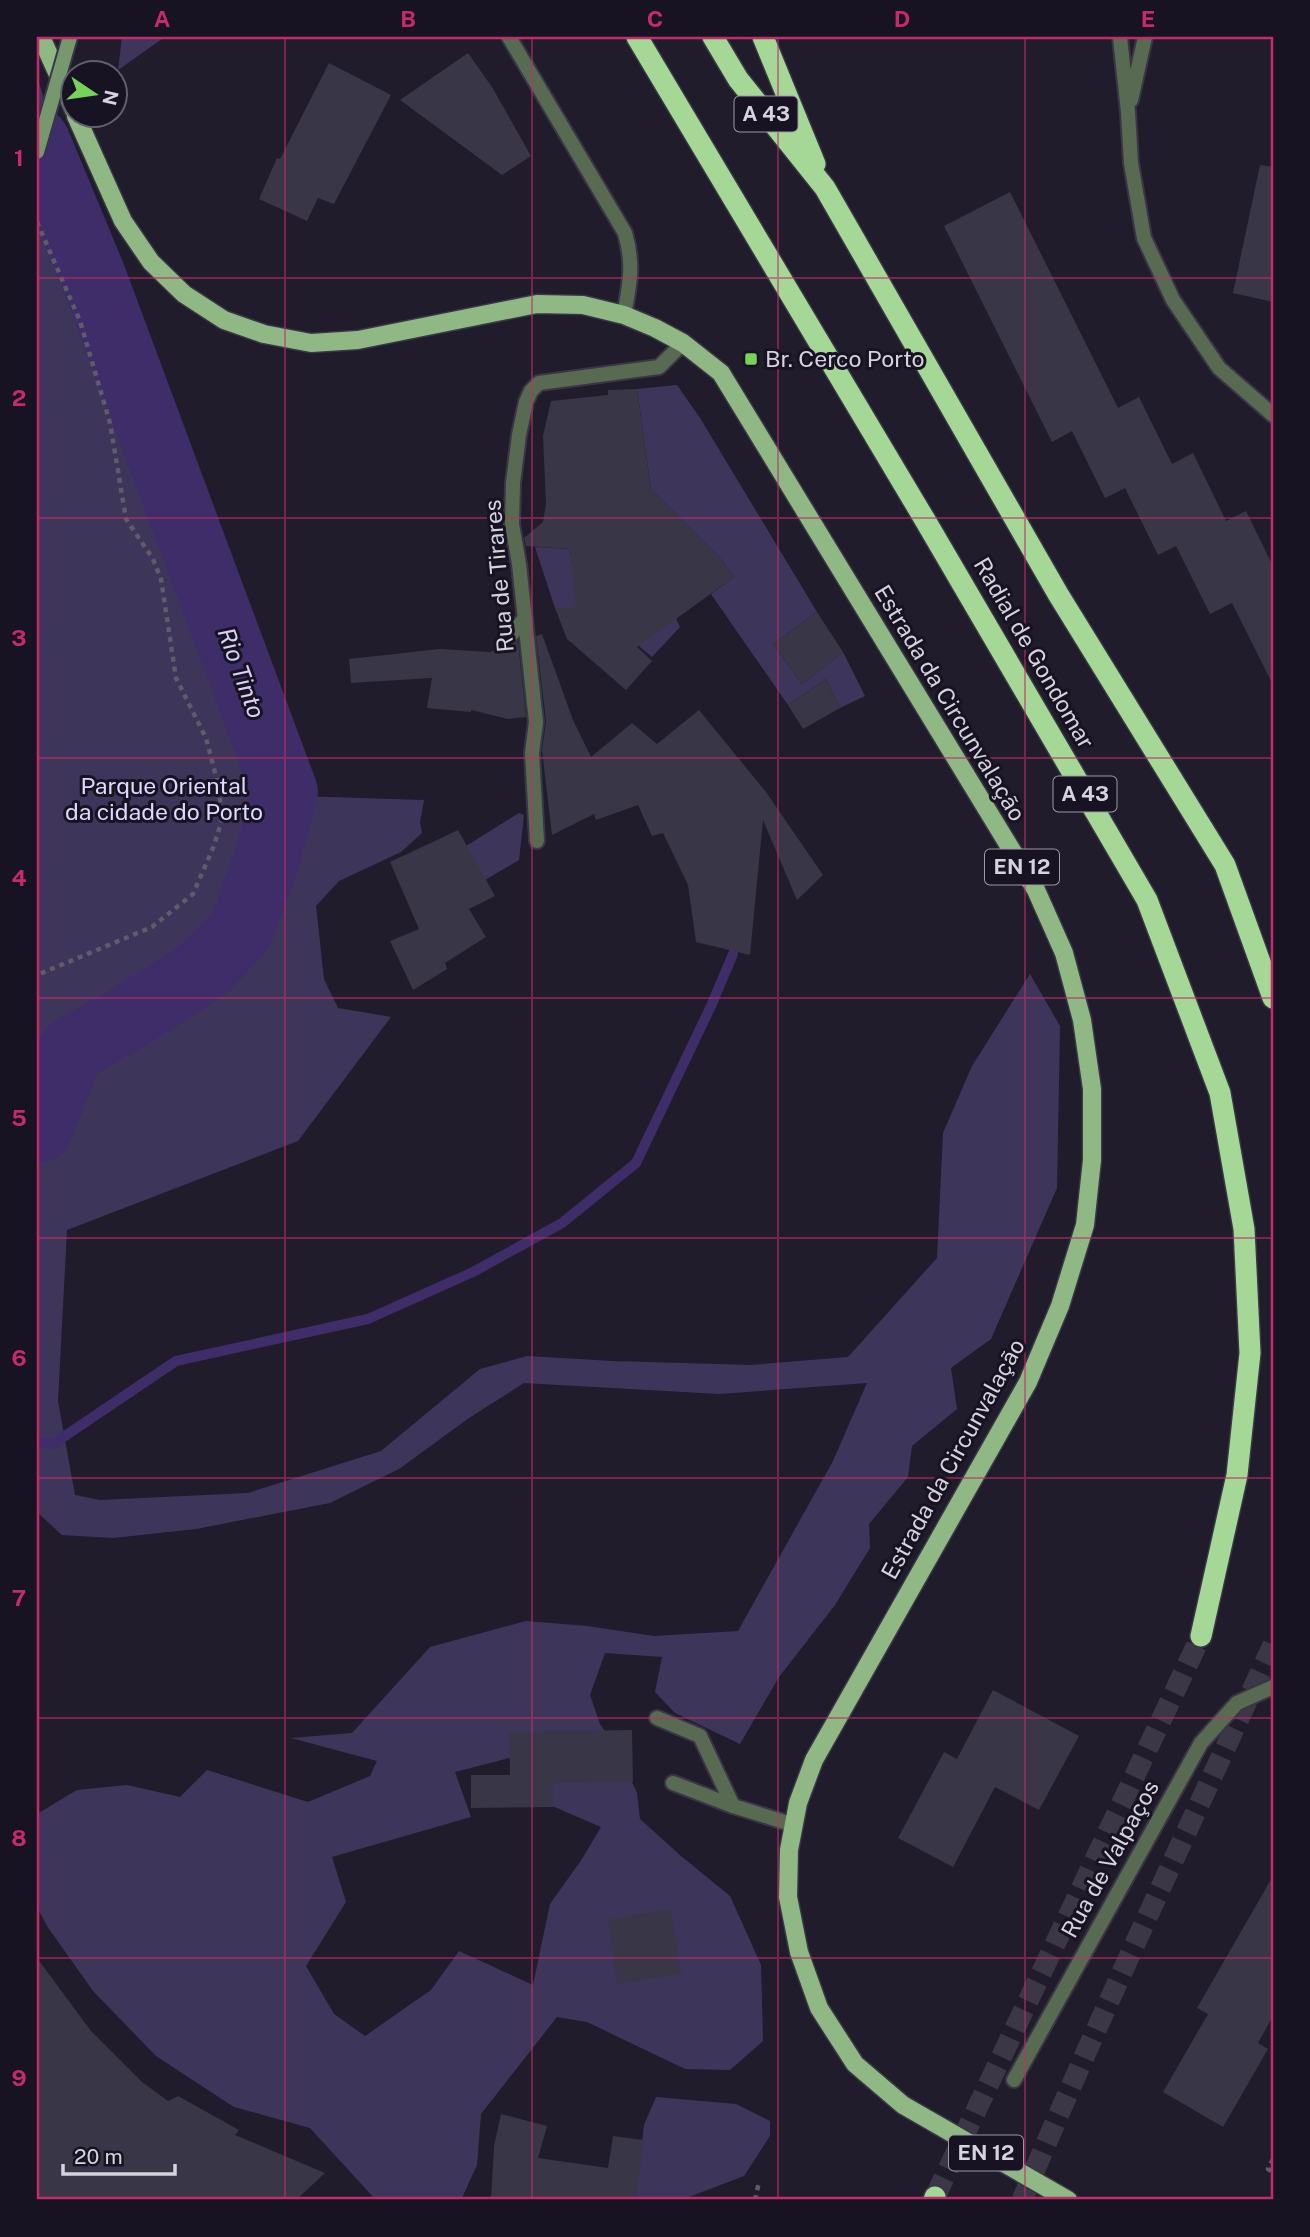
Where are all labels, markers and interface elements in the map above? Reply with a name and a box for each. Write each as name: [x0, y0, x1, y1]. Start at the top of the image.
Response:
text: A: [154, 5, 171, 32]
text: B: [400, 5, 416, 32]
text: C: [647, 5, 663, 32]
text: D: [894, 5, 910, 32]
text: E: [1141, 5, 1155, 32]
north arrow: [60, 60, 130, 130]
text: N: [98, 88, 123, 108]
road number: A 43: [734, 96, 798, 132]
text: 1: [14, 144, 24, 171]
place label: Br. Cerco Porto: [765, 345, 925, 372]
marker: Br. Cerco Porto: [743, 351, 759, 367]
text: 2: [12, 384, 26, 411]
street label: Rua de Tirares: [478, 499, 519, 653]
street label: Radial de Gondomar: [969, 552, 1100, 753]
street label: Estrada da Circunvalação: [869, 580, 1032, 826]
text: 3: [11, 624, 27, 651]
water label: Rio Tinto: [213, 624, 271, 722]
park label: Parque Oriental da cidade do Porto: [65, 772, 263, 825]
road number: A 43: [1054, 776, 1116, 812]
road number: EN 12: [985, 850, 1059, 884]
text: 4: [11, 864, 27, 891]
text: 5: [11, 1104, 27, 1131]
street label: Estrada da Circunvalação: [875, 1334, 1030, 1584]
text: 6: [11, 1344, 27, 1371]
text: 7: [12, 1584, 26, 1611]
street label: Rua de Valpaços: [1055, 1775, 1164, 1942]
text: 8: [11, 1824, 27, 1851]
text: 9: [11, 2064, 27, 2091]
scale bar: [63, 2132, 175, 2176]
road number: EN 12: [949, 2136, 1023, 2170]
text: 20 m: [74, 2144, 123, 2169]

